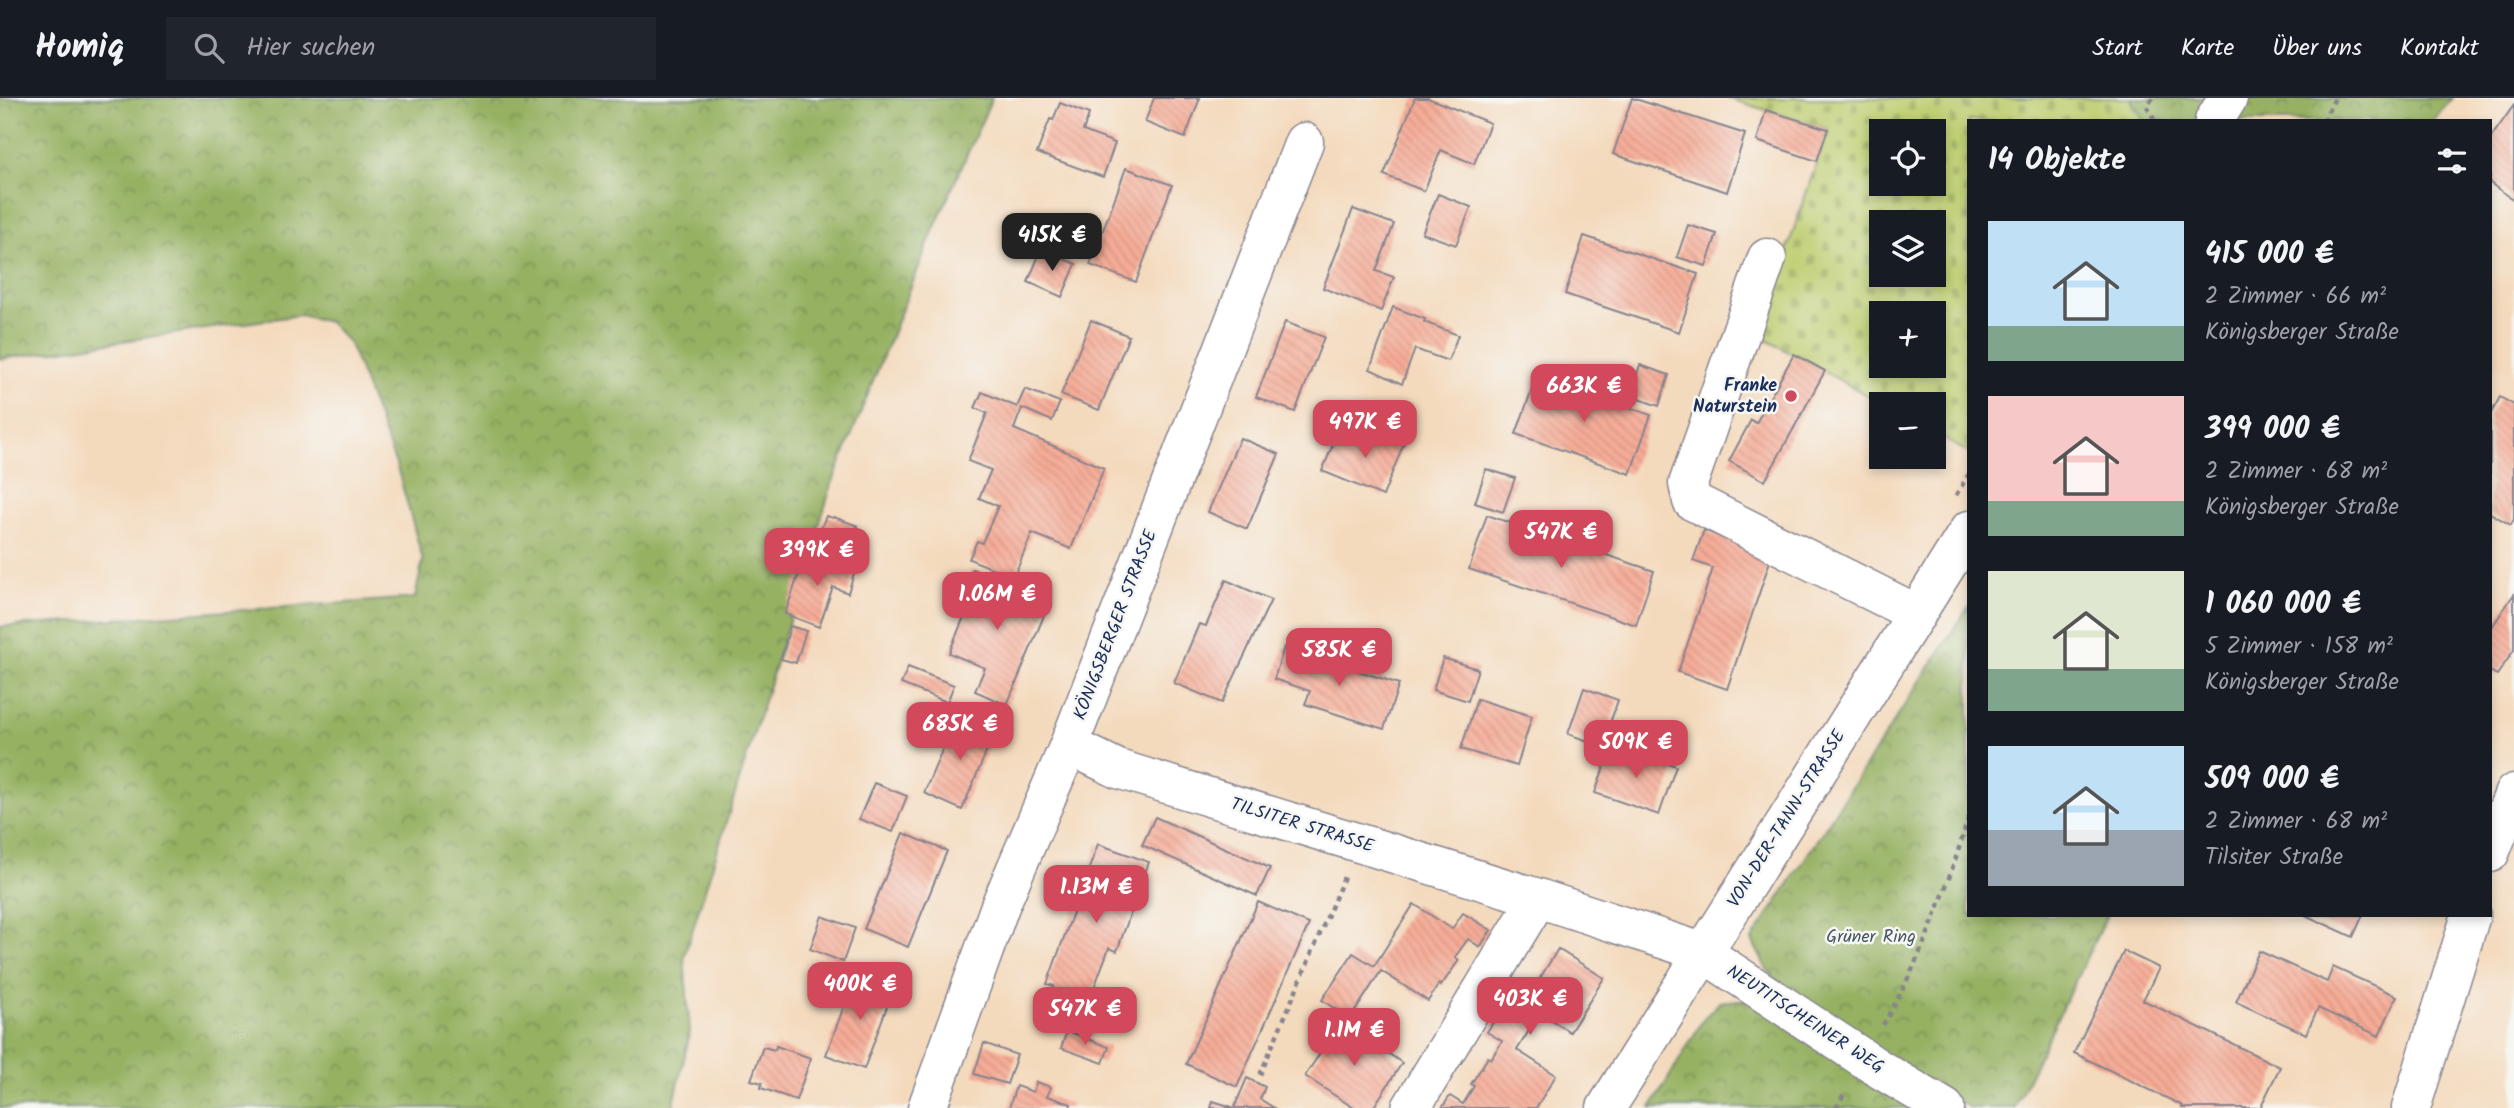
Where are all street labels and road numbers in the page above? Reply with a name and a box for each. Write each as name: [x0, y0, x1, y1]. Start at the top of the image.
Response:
street label: KÖNIGSBERGER STRASSE: [1066, 525, 1166, 725]
street label: VON-DER-TANN-STRASSE: [1720, 724, 1854, 914]
street label: TILSITER STRASSE: [1227, 790, 1378, 862]
street label: NEUTITSCHEINER WEG: [1720, 958, 1890, 1082]

